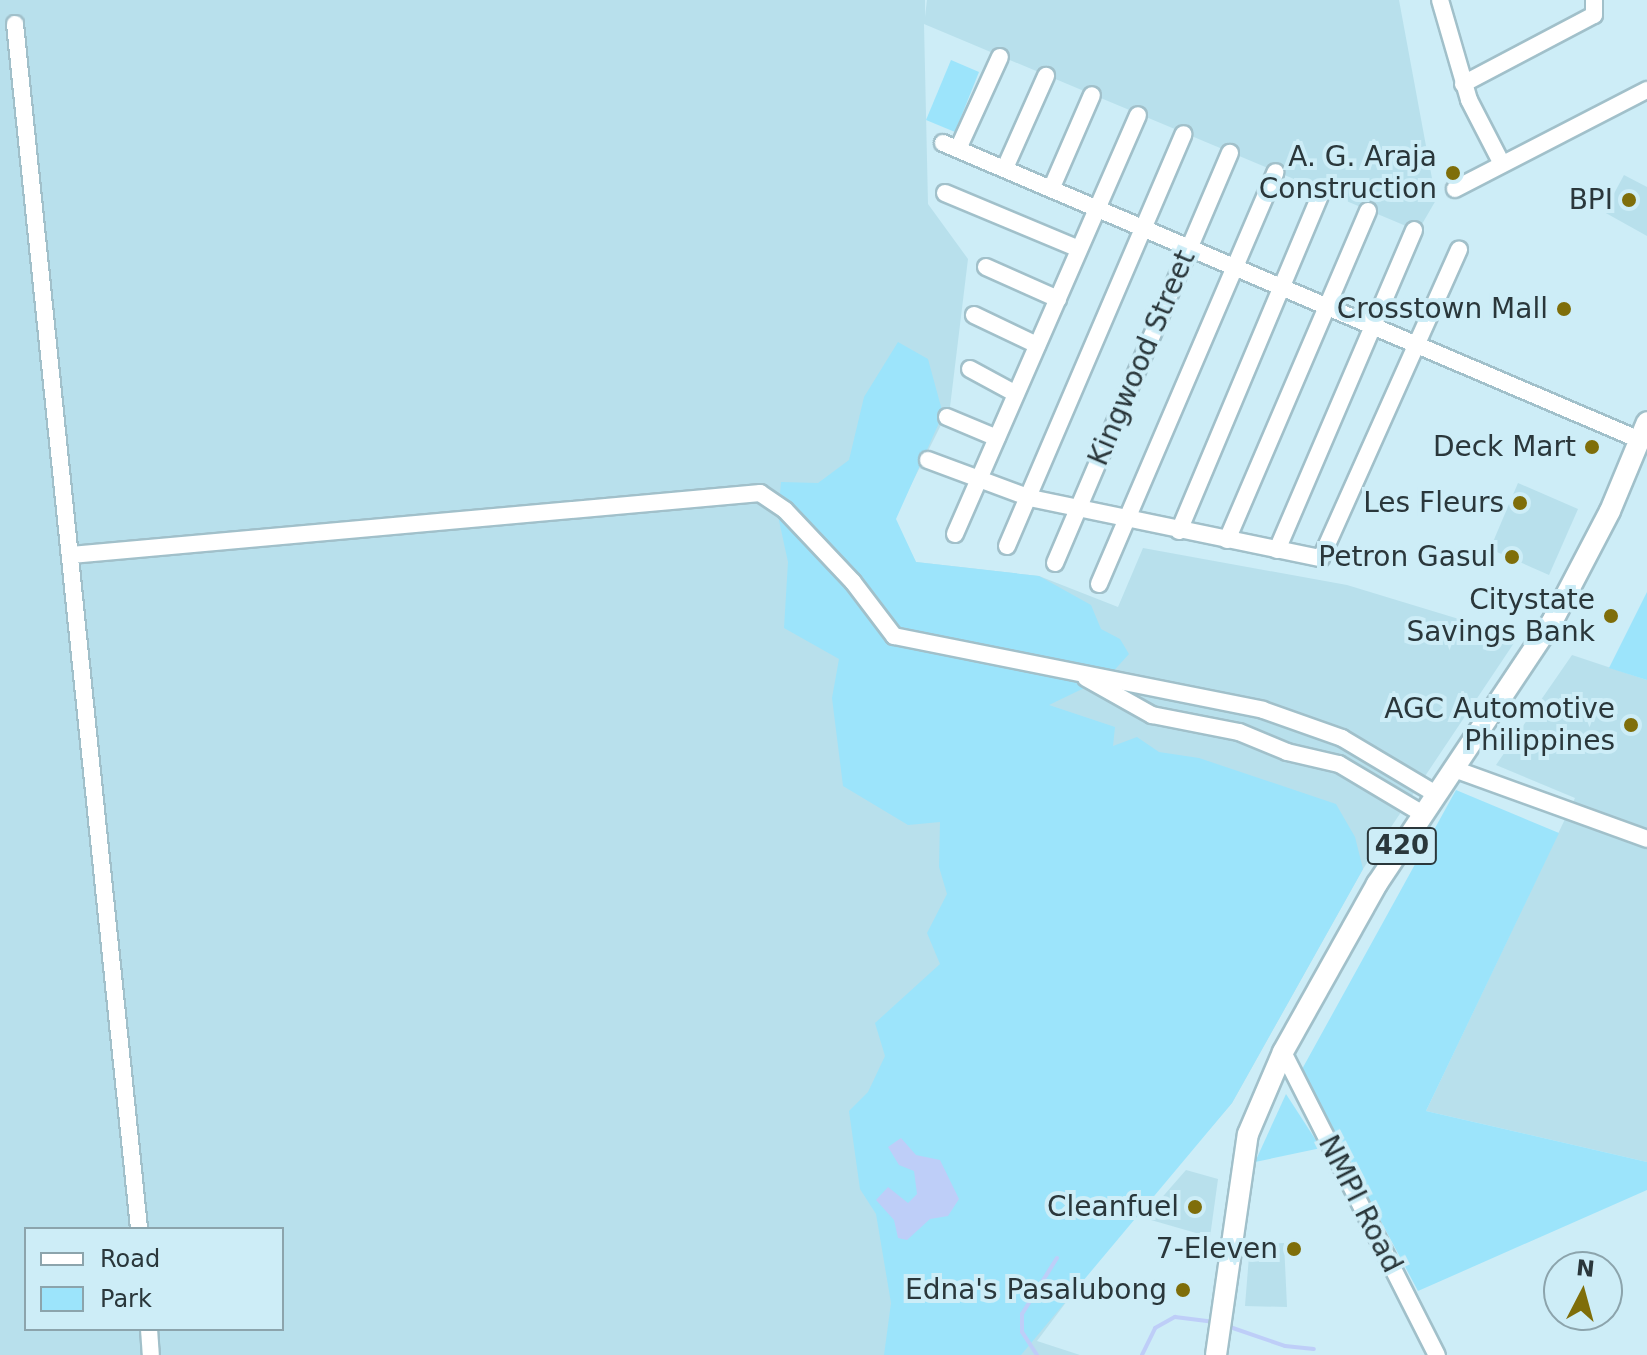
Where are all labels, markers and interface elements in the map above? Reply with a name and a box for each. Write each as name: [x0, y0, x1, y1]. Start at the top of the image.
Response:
place label: A. G. Araja Construction: [1259, 140, 1437, 206]
marker: A. G. Araja Construction: [1444, 164, 1462, 182]
place label: BPI: [1569, 183, 1613, 217]
marker: BPI: [1620, 191, 1638, 209]
street label: Kingwood Street: [1081, 245, 1203, 471]
place label: Crosstown Mall: [1337, 292, 1548, 326]
marker: Crosstown Mall: [1555, 300, 1573, 318]
place label: Deck Mart: [1433, 430, 1576, 464]
marker: Deck Mart: [1583, 438, 1601, 456]
place label: Les Fleurs: [1363, 486, 1504, 520]
marker: Les Fleurs: [1511, 494, 1529, 512]
place label: Petron Gasul: [1318, 540, 1496, 574]
marker: Petron Gasul: [1503, 548, 1521, 566]
place label: Citystate Savings Bank: [1406, 583, 1595, 649]
marker: Citystate Savings Bank: [1602, 607, 1620, 625]
place label: AGC Automotive Philippines: [1384, 692, 1615, 758]
marker: AGC Automotive Philippines: [1622, 716, 1640, 734]
road number: 420: [1366, 824, 1438, 868]
street label: NMPI Road: [1311, 1130, 1409, 1278]
place label: Cleanfuel: [1047, 1190, 1179, 1224]
marker: Cleanfuel: [1186, 1198, 1204, 1216]
legend: [24, 1227, 284, 1331]
place label: 7-Eleven: [1156, 1232, 1278, 1266]
marker: 7-Eleven: [1285, 1240, 1303, 1258]
text: Road: [100, 1245, 160, 1273]
north arrow: [1543, 1251, 1623, 1331]
text: N: [1575, 1255, 1596, 1282]
place label: Edna's Pasalubong: [905, 1273, 1167, 1307]
marker: Edna's Pasalubong: [1174, 1281, 1192, 1299]
text: Park: [100, 1285, 152, 1313]

